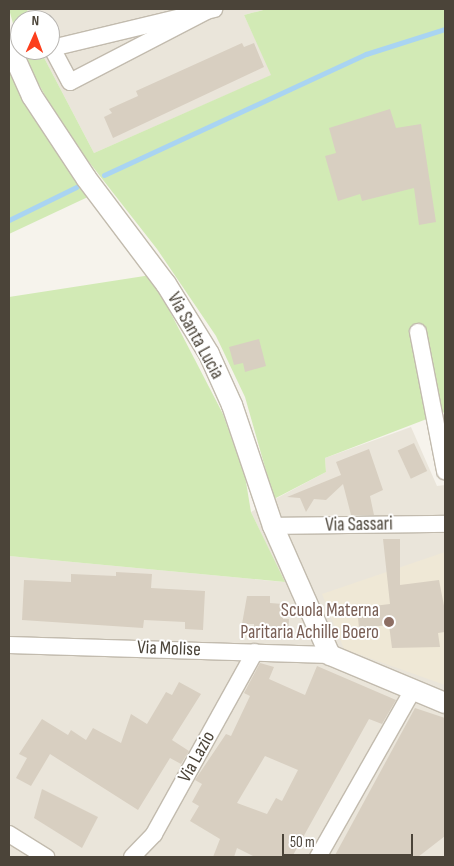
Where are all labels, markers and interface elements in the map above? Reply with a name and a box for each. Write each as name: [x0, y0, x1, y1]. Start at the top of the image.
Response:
north arrow: [10, 10, 60, 60]
text: N: [31, 12, 40, 29]
street label: Via Santa Lucia: [162, 289, 228, 383]
street label: Via Sassari: [325, 513, 393, 537]
place label: Scuola Materna Paritaria Achille Boero: [240, 600, 379, 644]
marker: Scuola Materna Paritaria Achille Boero: [383, 616, 395, 628]
street label: Via Molise: [137, 636, 201, 662]
street label: Via Lazio: [174, 727, 220, 787]
scale bar: [284, 824, 415, 856]
text: 50 m: [290, 833, 315, 852]

